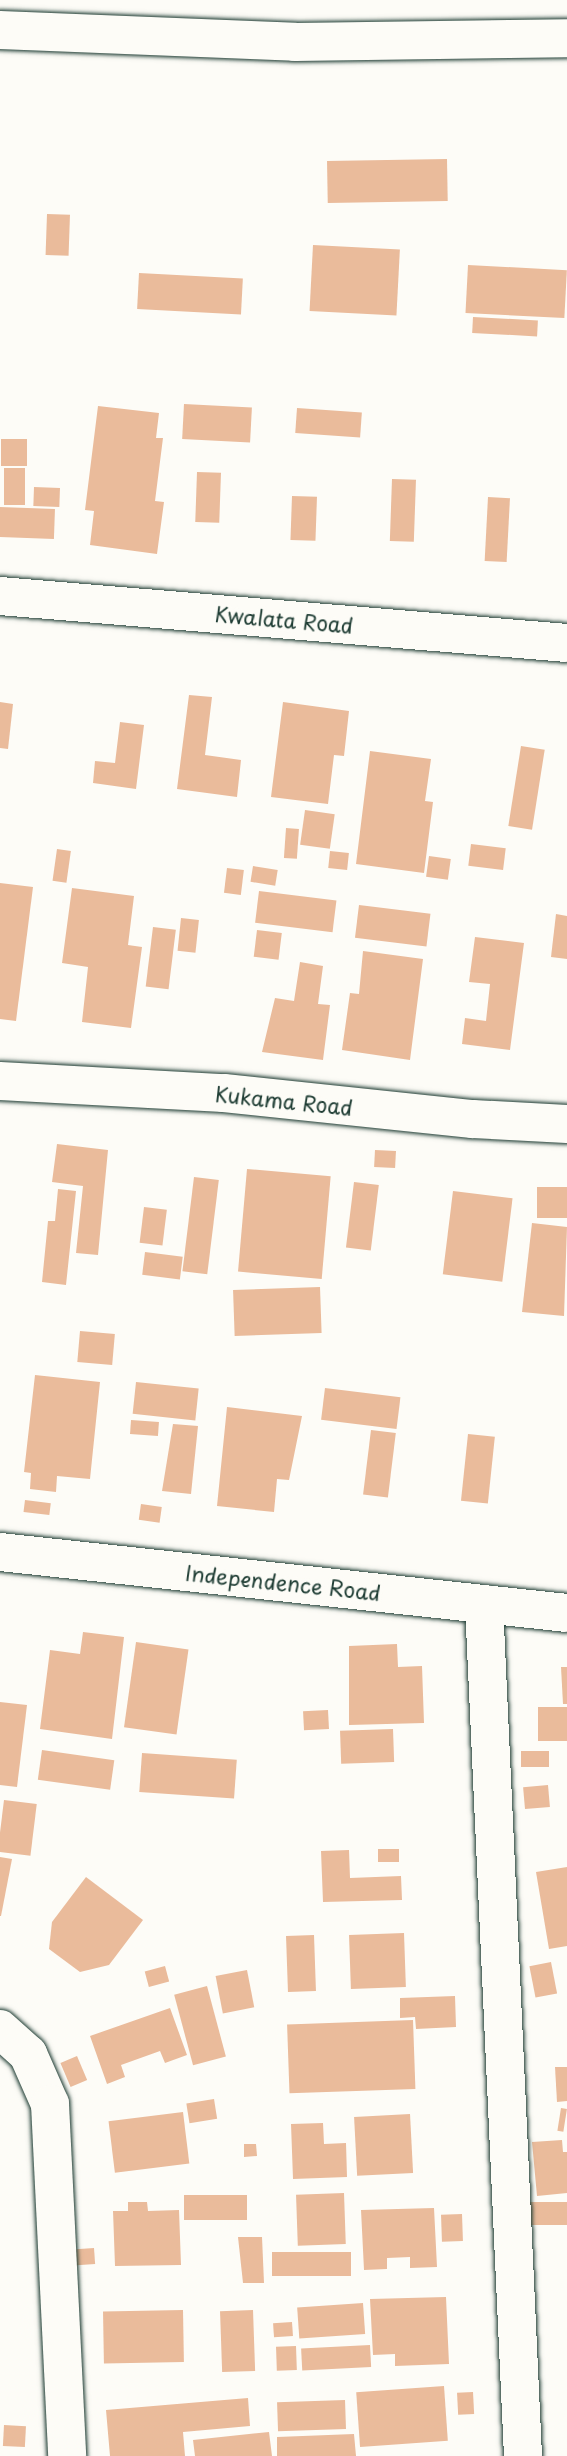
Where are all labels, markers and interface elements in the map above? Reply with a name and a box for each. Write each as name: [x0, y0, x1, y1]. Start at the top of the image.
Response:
street label: Kwalata Road: [213, 600, 355, 638]
street label: Kukama Road: [214, 1080, 354, 1120]
street label: Independence Road: [185, 1559, 381, 1605]

